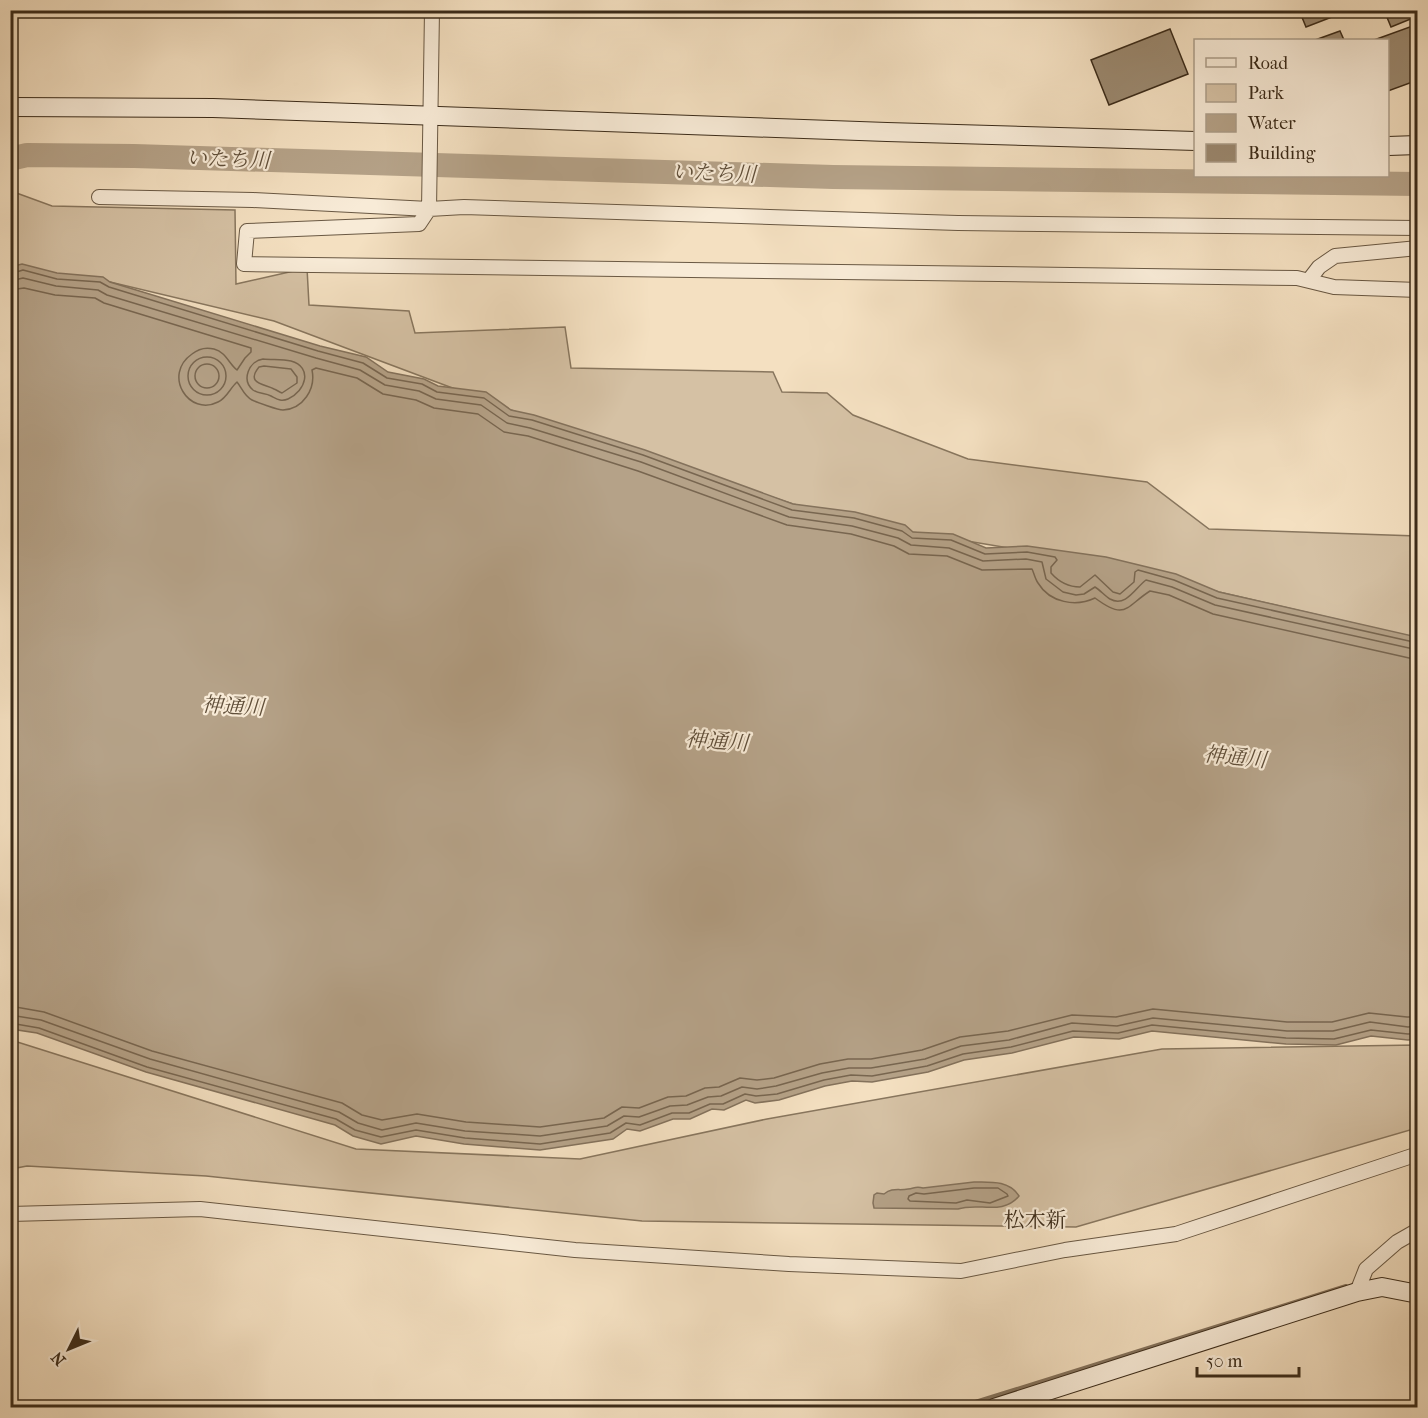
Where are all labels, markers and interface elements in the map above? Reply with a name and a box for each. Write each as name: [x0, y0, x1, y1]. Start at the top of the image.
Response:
legend: [1194, 39, 1389, 177]
text: Road: [1248, 53, 1288, 74]
text: Park: [1248, 83, 1285, 104]
text: Water: [1247, 113, 1296, 134]
text: Building: [1248, 143, 1316, 164]
water label: いたち川: [186, 146, 272, 173]
water label: いたち川: [672, 160, 758, 187]
water label: 神通川: [201, 692, 267, 720]
water label: 神通川: [685, 727, 751, 755]
water label: 神通川: [1202, 742, 1270, 772]
district label: 松木新: [1004, 1208, 1067, 1232]
north arrow: [39, 1319, 99, 1379]
scale bar: [1197, 1340, 1299, 1378]
text: N: [47, 1347, 69, 1370]
text: 50 m: [1206, 1351, 1243, 1372]

